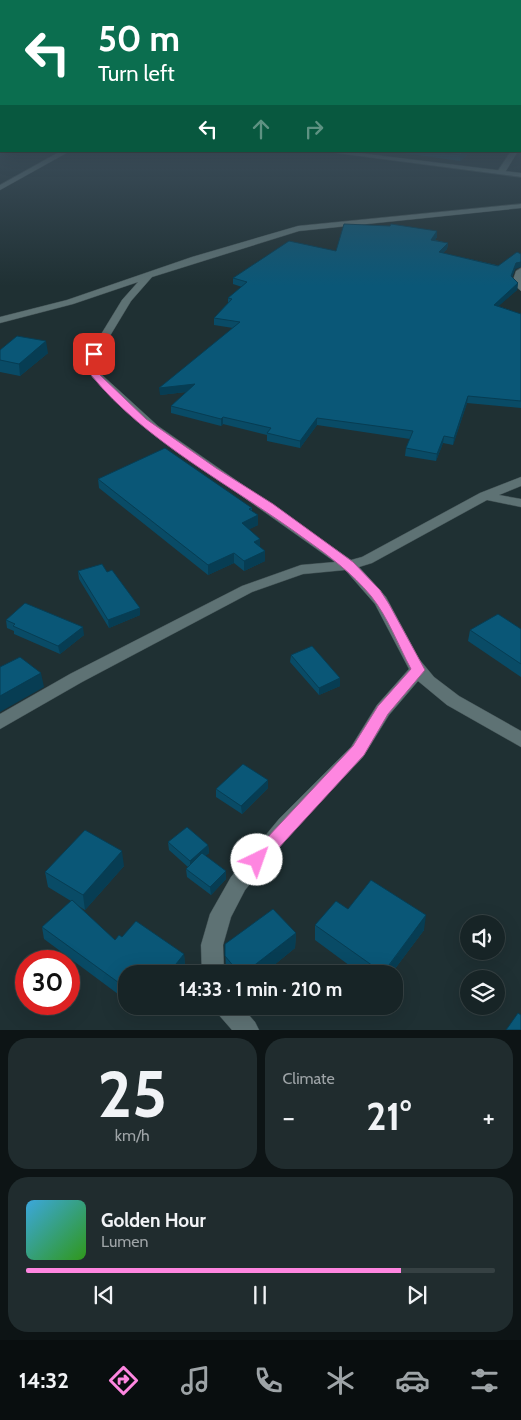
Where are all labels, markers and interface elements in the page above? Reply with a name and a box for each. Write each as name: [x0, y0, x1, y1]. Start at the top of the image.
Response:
text: 50 m: [98, 17, 180, 60]
icon: left: [15, 20, 80, 85]
text: Turn left: [98, 60, 175, 87]
icon: left: [194, 115, 222, 143]
icon: ahead: [247, 115, 275, 143]
icon: right: [300, 115, 328, 143]
pin: [73, 333, 115, 375]
icon: arrive: [80, 340, 108, 368]
position arrow: [230, 833, 282, 885]
map controls: [460, 915, 505, 1015]
button: sound: [460, 915, 505, 960]
speed limit sign: 30: [15, 950, 80, 1015]
button: layers: [460, 970, 505, 1015]
text: 14:33 · 1 min · 210 m: [179, 978, 342, 1001]
text: 25: [98, 1054, 167, 1133]
text: Climate: [283, 1069, 335, 1088]
text: 21°: [366, 1093, 411, 1140]
text: −: [283, 1100, 295, 1134]
text: +: [483, 1100, 495, 1134]
text: km/h: [115, 1126, 150, 1145]
text: Golden Hour: [101, 1209, 206, 1232]
text: Lumen: [101, 1232, 148, 1251]
icon: previous: [90, 1281, 118, 1309]
icon: pause: [246, 1281, 274, 1309]
icon: next: [403, 1281, 431, 1309]
icon: directions: [106, 1363, 141, 1398]
icon: music: [178, 1363, 213, 1398]
icon: phone: [251, 1363, 286, 1398]
icon: climate: [323, 1363, 358, 1398]
icon: car: [395, 1363, 430, 1398]
icon: filters: [467, 1363, 502, 1398]
text: 14:32: [19, 1367, 69, 1394]

